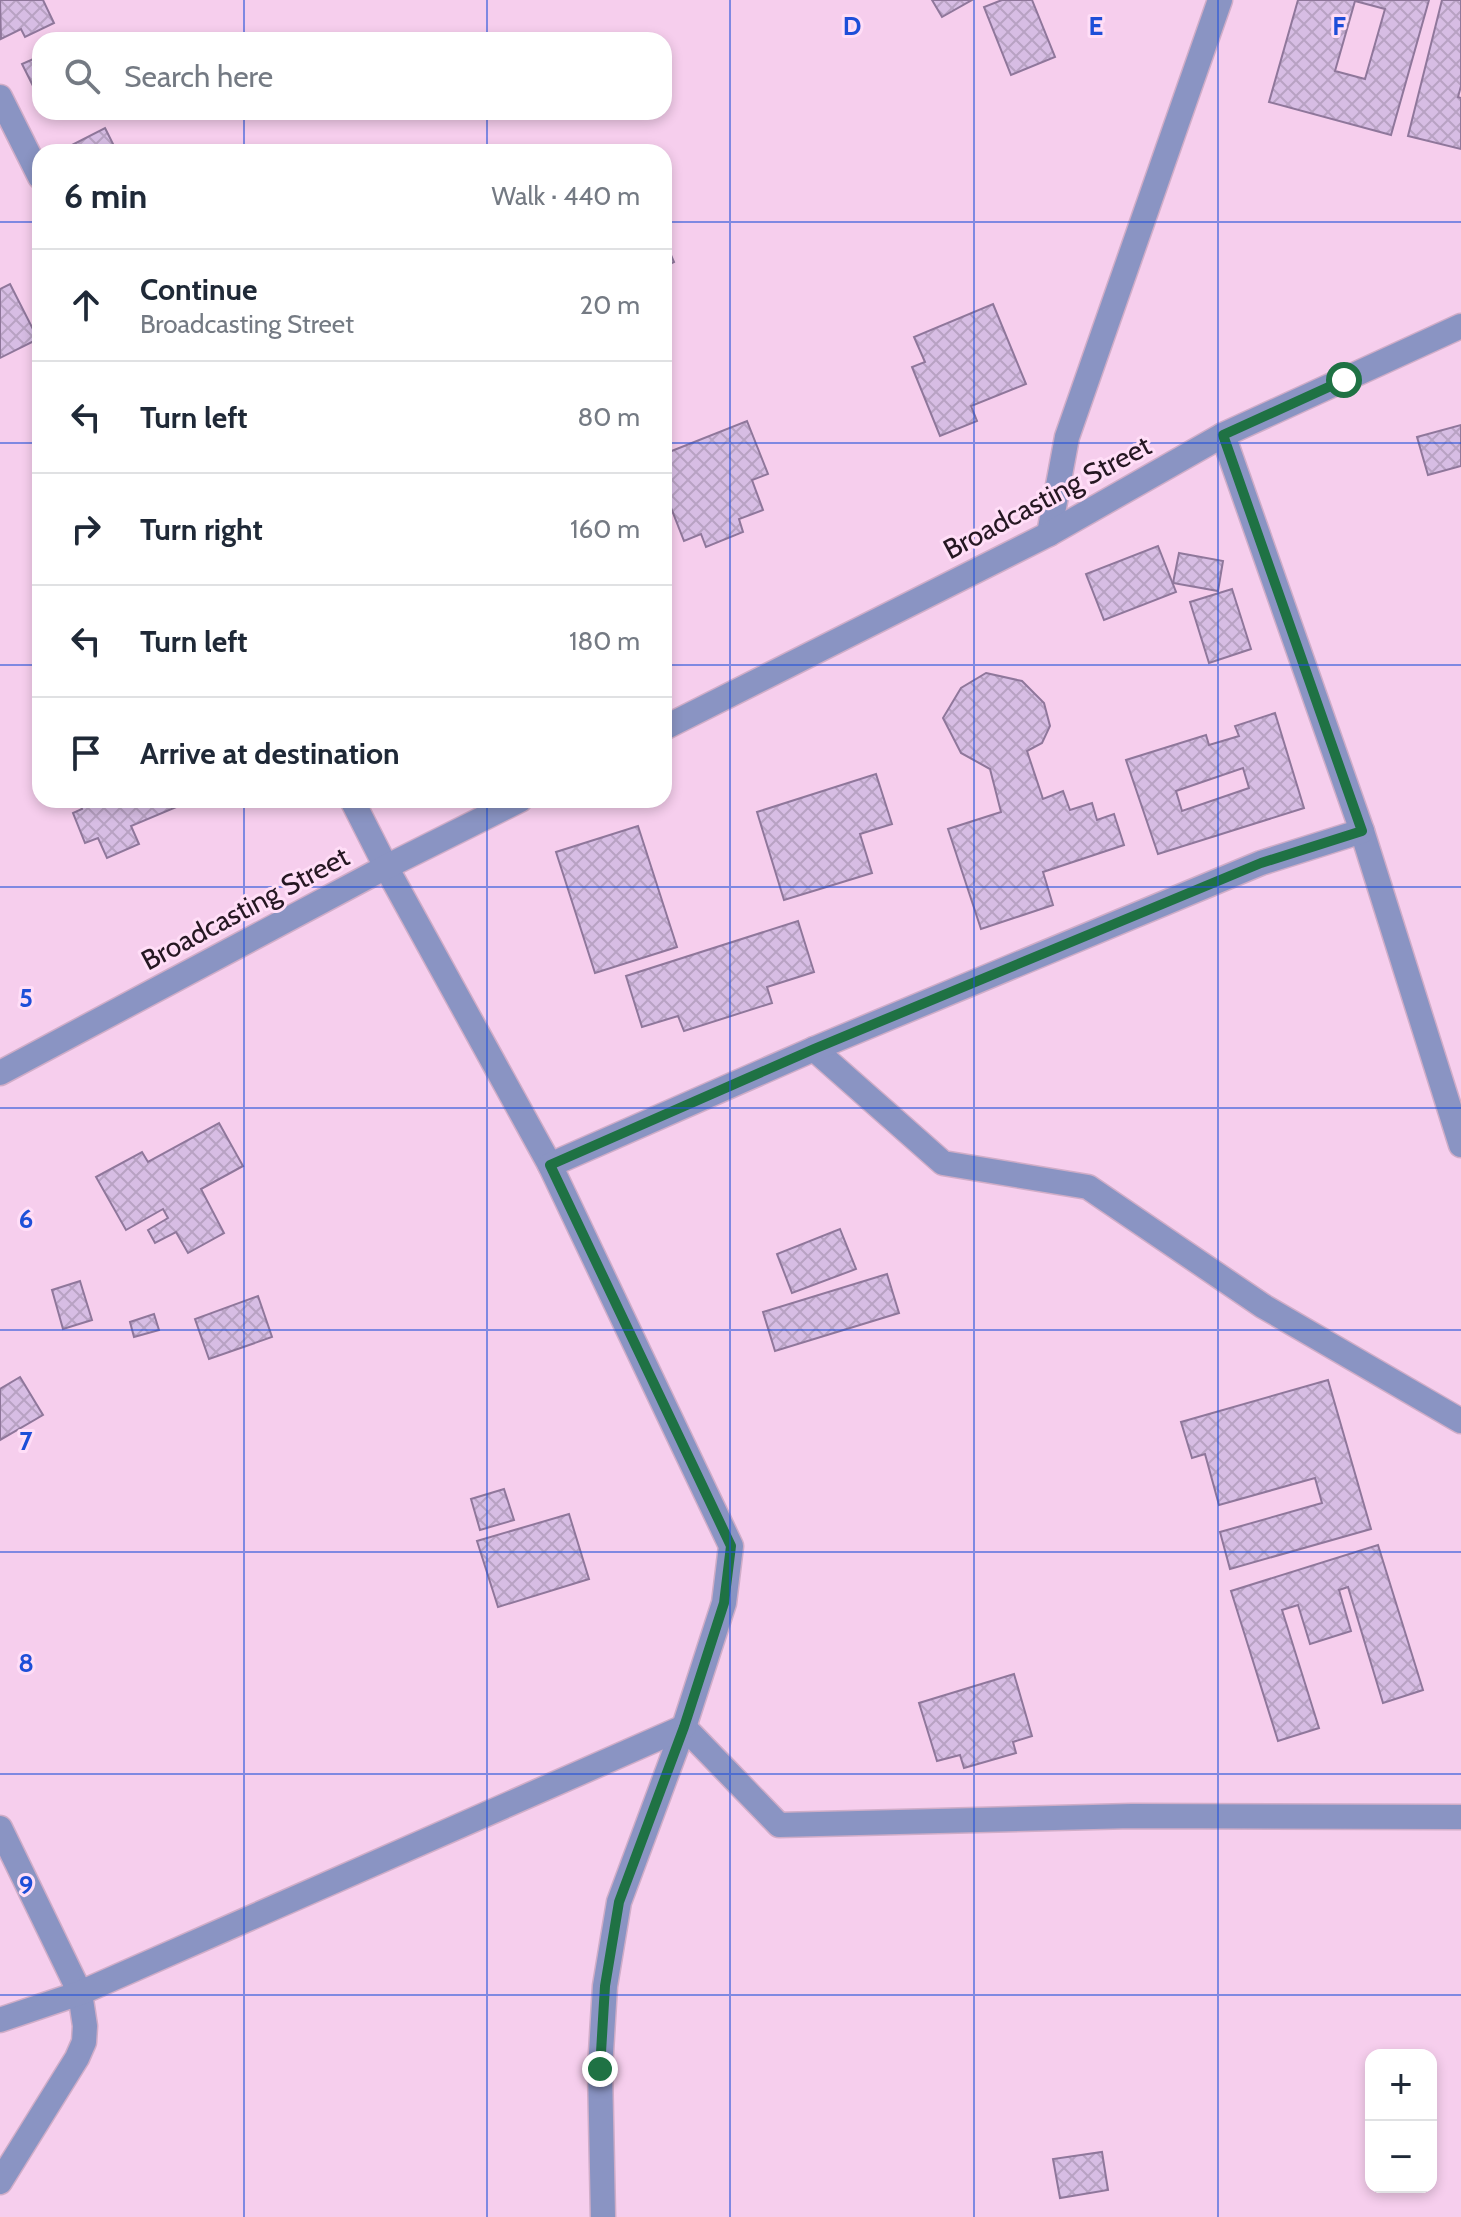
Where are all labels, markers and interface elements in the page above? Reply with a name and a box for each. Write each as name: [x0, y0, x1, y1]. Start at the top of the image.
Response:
text: D: [843, 10, 861, 42]
text: E: [1089, 10, 1103, 42]
text: F: [1332, 10, 1346, 42]
search box: [32, 32, 672, 120]
icon: search: [60, 54, 104, 98]
text: Search here: [124, 58, 273, 95]
text: 6 min: [64, 175, 147, 217]
text: Walk · 440 m: [491, 180, 640, 212]
text: Continue: [140, 271, 257, 308]
icon: ahead: [64, 283, 108, 327]
text: 20 m: [580, 289, 640, 321]
text: Broadcasting Street: [140, 308, 354, 340]
route start: [1326, 362, 1362, 398]
icon: left: [64, 395, 108, 439]
text: Turn left: [140, 399, 248, 436]
text: 80 m: [577, 401, 640, 433]
street label: Broadcasting Street: [937, 428, 1157, 566]
icon: right: [64, 507, 108, 551]
text: Turn right: [140, 511, 263, 548]
text: 160 m: [570, 513, 640, 545]
icon: left: [64, 619, 108, 663]
text: Turn left: [140, 623, 248, 660]
text: 180 m: [569, 625, 640, 657]
icon: arrive: [64, 731, 108, 775]
text: Arrive at destination: [140, 735, 400, 772]
street label: Broadcasting Street: [135, 839, 355, 977]
text: 5: [19, 982, 33, 1014]
text: 6: [19, 1203, 33, 1235]
text: 7: [19, 1425, 33, 1457]
text: 8: [18, 1647, 34, 1679]
text: 9: [19, 1869, 33, 1901]
map controls: [1365, 2049, 1437, 2193]
button: +: [1365, 2049, 1437, 2121]
route end: [582, 2051, 618, 2087]
button: −: [1365, 2121, 1437, 2193]

